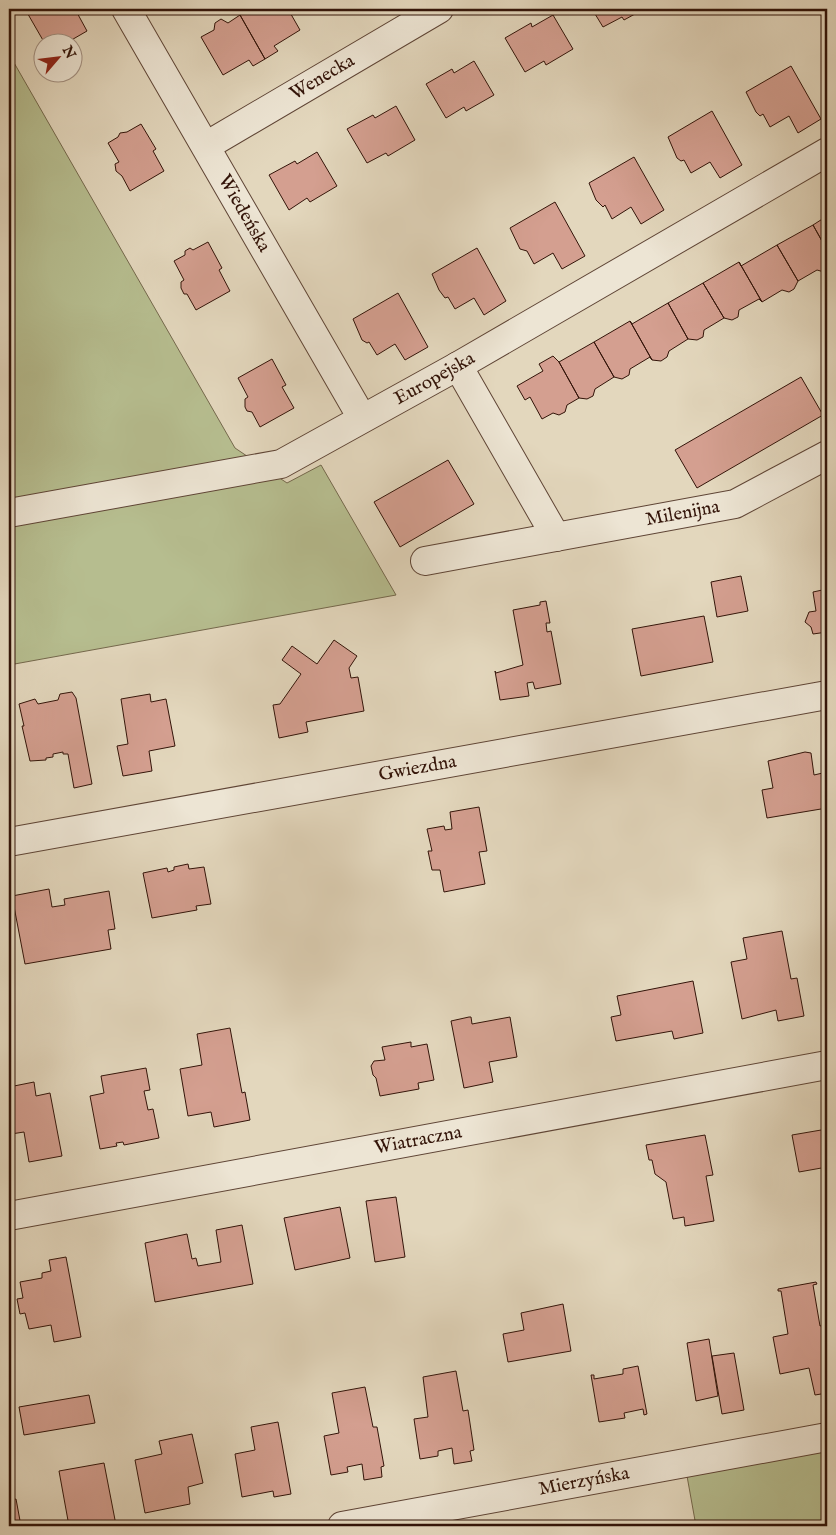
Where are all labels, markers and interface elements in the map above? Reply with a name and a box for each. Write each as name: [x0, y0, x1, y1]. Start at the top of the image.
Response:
north arrow: [32, 32, 82, 82]
text: N: [57, 42, 79, 62]
street label: Wenecka: [286, 49, 360, 106]
street label: Wiedeńska: [212, 170, 276, 257]
street label: Europejska: [390, 346, 480, 411]
street label: Milenijna: [644, 495, 722, 532]
street label: Gwiezdna: [377, 750, 459, 787]
street label: Wiatraczna: [372, 1121, 465, 1160]
street label: Mierzyńska: [537, 1461, 632, 1502]

